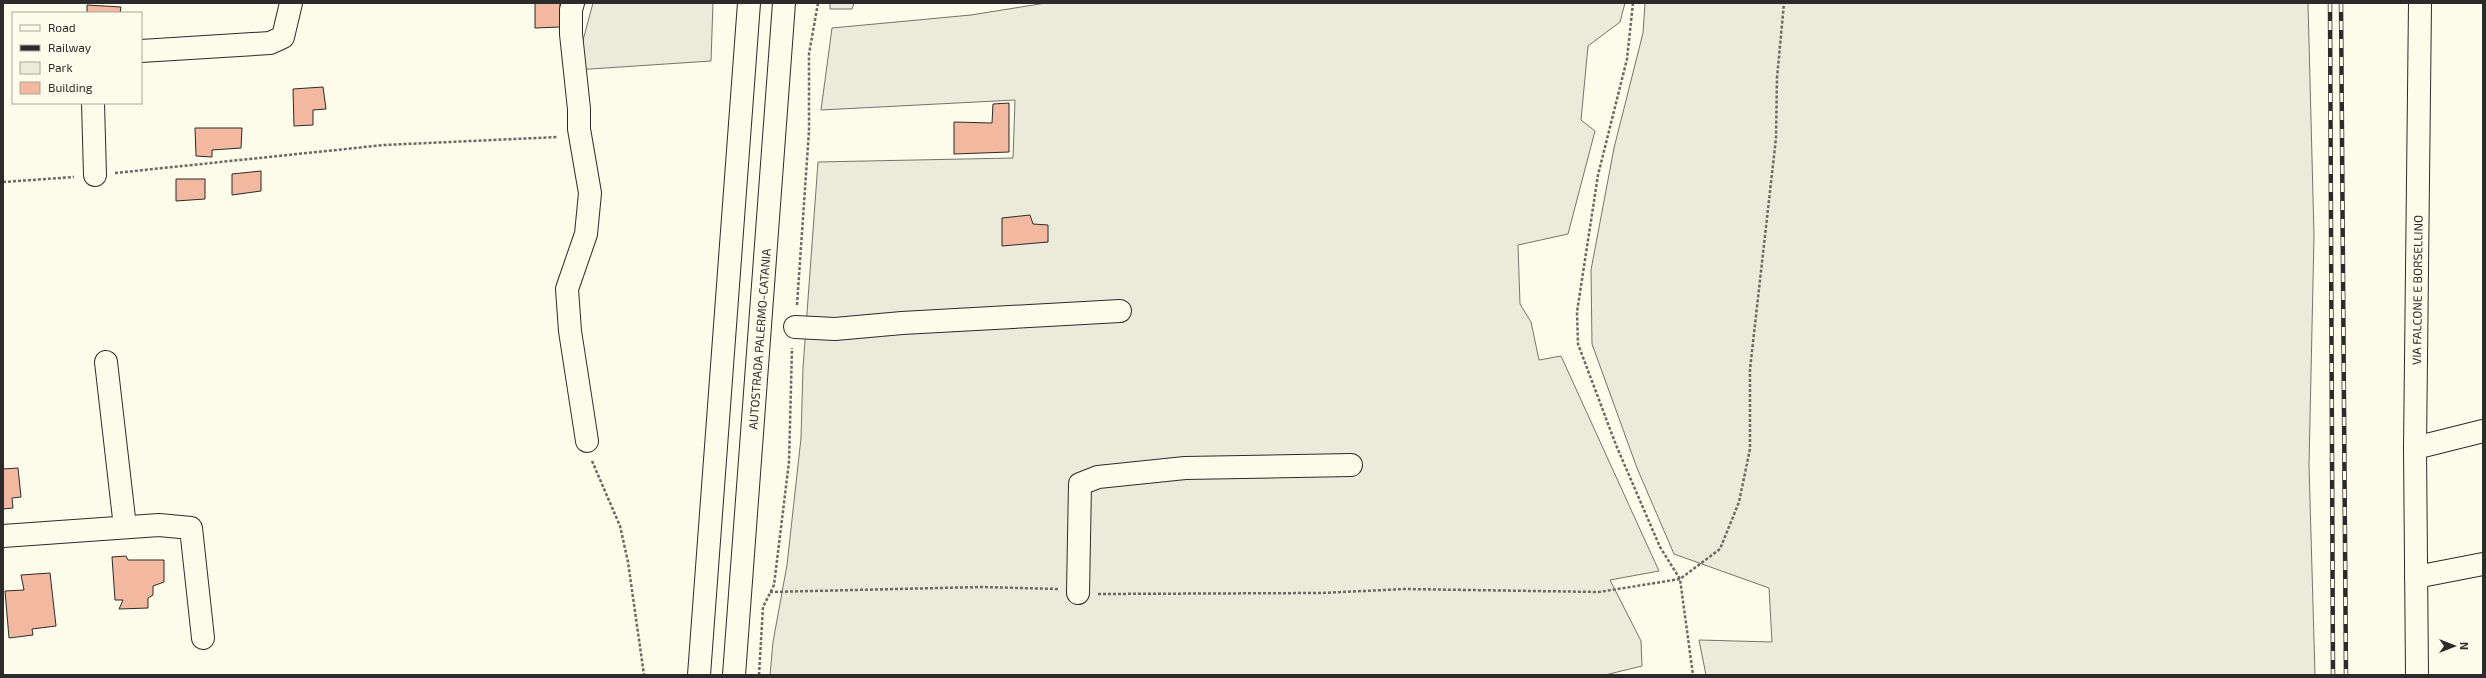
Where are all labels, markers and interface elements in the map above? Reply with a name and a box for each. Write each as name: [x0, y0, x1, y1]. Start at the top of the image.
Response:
legend: [12, 12, 142, 104]
text: Road: [48, 20, 76, 34]
text: Railway: [48, 40, 92, 54]
text: Park: [48, 60, 73, 74]
text: Building: [48, 80, 93, 94]
street label: VIA FALCONE E BORSELLINO: [2409, 215, 2425, 365]
street label: AUTOSTRADA PALERMO-CATANIA: [745, 247, 773, 430]
north arrow: [2434, 626, 2474, 666]
text: N: [2458, 642, 2471, 650]

